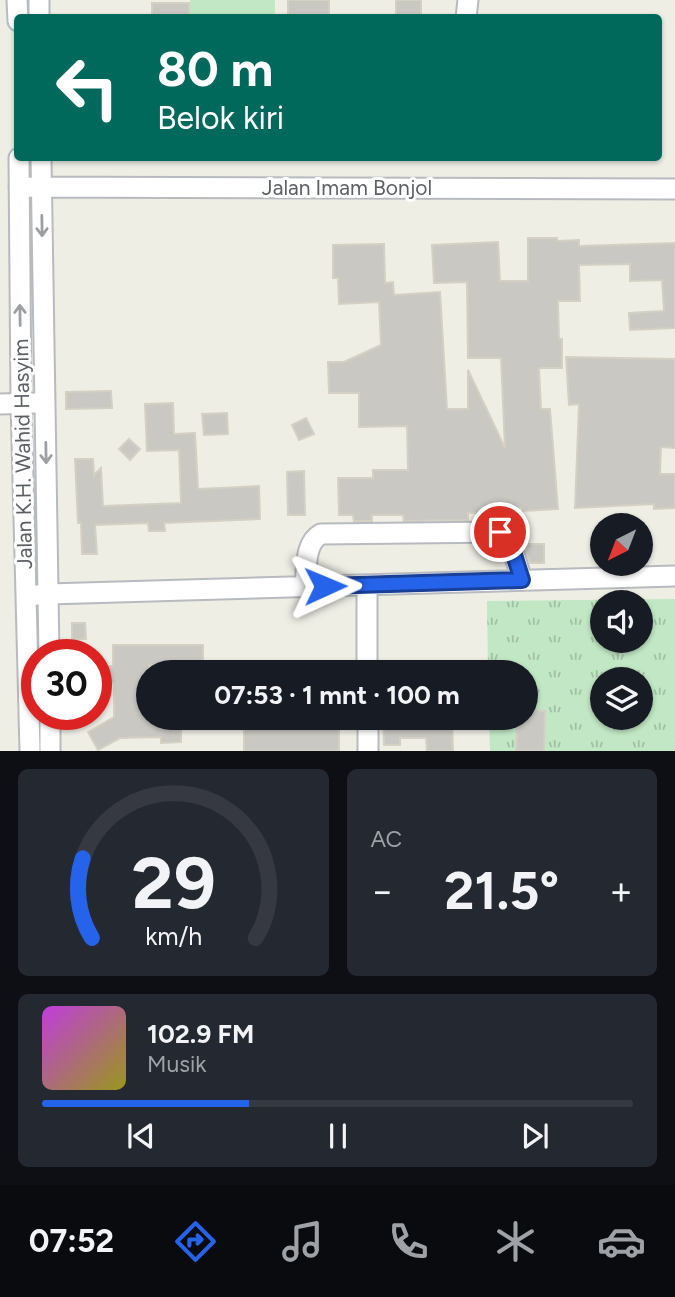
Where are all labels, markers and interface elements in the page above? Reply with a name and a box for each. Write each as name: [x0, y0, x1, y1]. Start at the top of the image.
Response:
text: 80 m: [157, 39, 273, 98]
icon: left: [42, 42, 133, 133]
text: Belok kiri: [157, 99, 284, 137]
street label: Jalan Imam Bonjol: [262, 175, 432, 200]
one-way arrow: [36, 214, 49, 237]
one-way arrow: [13, 304, 27, 327]
street label: Jalan K.H. Wahid Hasyim: [8, 339, 37, 569]
one-way arrow: [39, 441, 53, 464]
pin: [470, 502, 530, 562]
icon: arrive: [481, 513, 519, 551]
north arrow: [590, 513, 653, 576]
map controls: [590, 513, 653, 730]
position arrow: [288, 549, 362, 623]
button: sound: [590, 590, 653, 653]
speed limit sign: 30: [21, 639, 112, 730]
button: layers: [590, 667, 653, 730]
text: 07:53 · 1 mnt · 100 m: [214, 679, 460, 711]
text: AC: [371, 825, 402, 853]
text: 29: [131, 840, 215, 927]
text: 21.5°: [444, 860, 559, 922]
text: −: [371, 868, 394, 914]
text: +: [609, 868, 633, 914]
text: km/h: [145, 921, 202, 951]
text: 102.9 FM: [147, 1018, 254, 1050]
text: Musik: [147, 1050, 207, 1078]
icon: previous: [122, 1117, 160, 1155]
icon: pause: [319, 1117, 357, 1155]
icon: next: [516, 1117, 554, 1155]
icon: directions: [171, 1217, 220, 1266]
icon: music: [278, 1217, 327, 1266]
icon: phone: [384, 1217, 433, 1266]
icon: climate: [491, 1217, 540, 1266]
icon: car: [597, 1217, 646, 1266]
text: 07:52: [29, 1222, 114, 1260]

